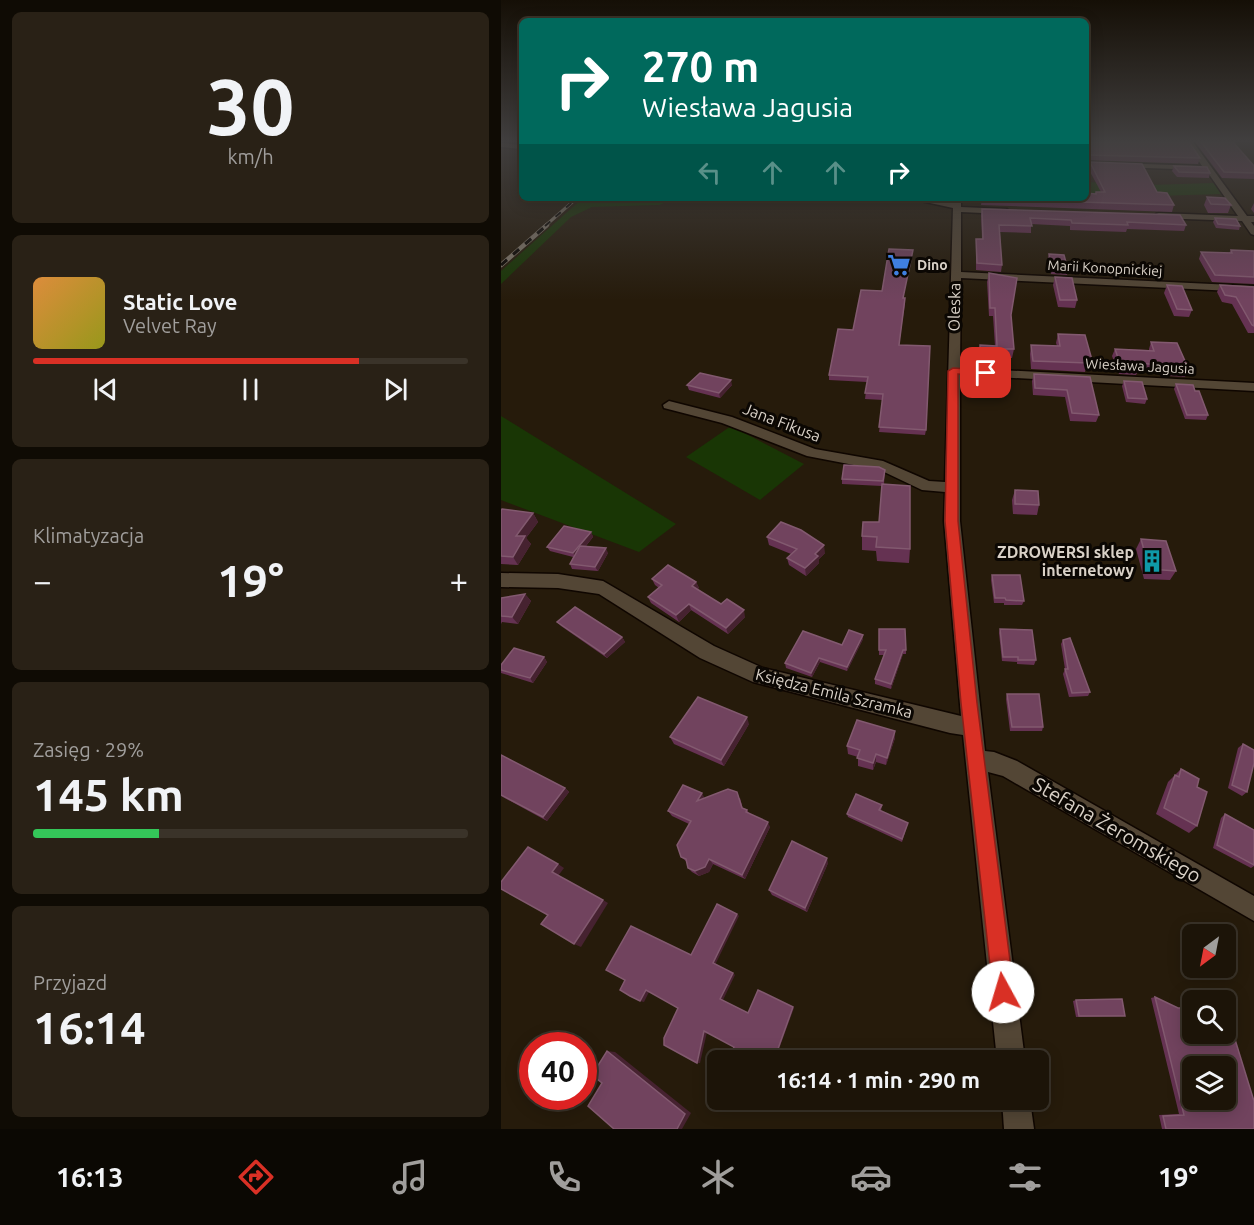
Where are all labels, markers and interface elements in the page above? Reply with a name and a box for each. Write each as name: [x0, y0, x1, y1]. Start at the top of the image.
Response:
icon: right: [543, 42, 621, 120]
text: 270 m: [642, 43, 759, 90]
text: 30: [207, 62, 294, 150]
text: Wiesława Jagusia: [642, 92, 853, 122]
text: km/h: [227, 145, 274, 168]
icon: left: [693, 156, 726, 189]
icon: ahead: [756, 156, 789, 189]
icon: ahead: [819, 156, 852, 189]
icon: right: [882, 156, 915, 189]
supermarket icon: Dino: [886, 252, 912, 278]
place label: Dino: [917, 257, 948, 273]
street label: Marii Konopnickiej: [1047, 257, 1163, 279]
street label: Oleska: [945, 283, 963, 331]
text: Static Love: [123, 289, 238, 314]
text: Velvet Ray: [123, 314, 217, 337]
pin: [960, 347, 1011, 398]
street label: Wiesława Jagusia: [1085, 355, 1195, 377]
icon: arrive: [969, 356, 1002, 389]
icon: previous: [89, 373, 122, 406]
icon: pause: [234, 373, 267, 406]
icon: next: [379, 373, 412, 406]
street label: Jana Fikusa: [741, 399, 823, 445]
text: Klimatyzacja: [33, 524, 144, 547]
place label: ZDROWERSI sklep internetowy: [997, 543, 1134, 579]
building icon: ZDROWERSI sklep internetowy: [1139, 548, 1165, 574]
text: 19°: [217, 555, 284, 606]
text: −: [33, 562, 52, 599]
text: +: [449, 562, 468, 599]
street label: Księdza Emila Szramka: [754, 665, 914, 721]
text: Zasięg · 29%: [33, 738, 144, 761]
text: 145 km: [33, 769, 184, 820]
street label: Stefana Żeromskiego: [1029, 772, 1205, 887]
north arrow: [1182, 924, 1236, 978]
map controls: [1182, 924, 1236, 1110]
position arrow: [971, 960, 1035, 1024]
text: Przyjazd: [33, 971, 107, 994]
button: search: [1182, 990, 1236, 1044]
text: 16:14: [33, 1002, 146, 1053]
speed limit sign: 40: [519, 1032, 597, 1110]
button: layers: [1182, 1056, 1236, 1110]
text: 16:14 · 1 min · 290 m: [776, 1067, 980, 1092]
icon: directions: [235, 1156, 277, 1198]
icon: music: [389, 1156, 431, 1198]
icon: phone: [543, 1156, 585, 1198]
icon: climate: [697, 1156, 739, 1198]
icon: car: [850, 1156, 892, 1198]
icon: filters: [1004, 1156, 1046, 1198]
text: 16:13: [56, 1162, 123, 1192]
text: 19°: [1158, 1162, 1198, 1192]

